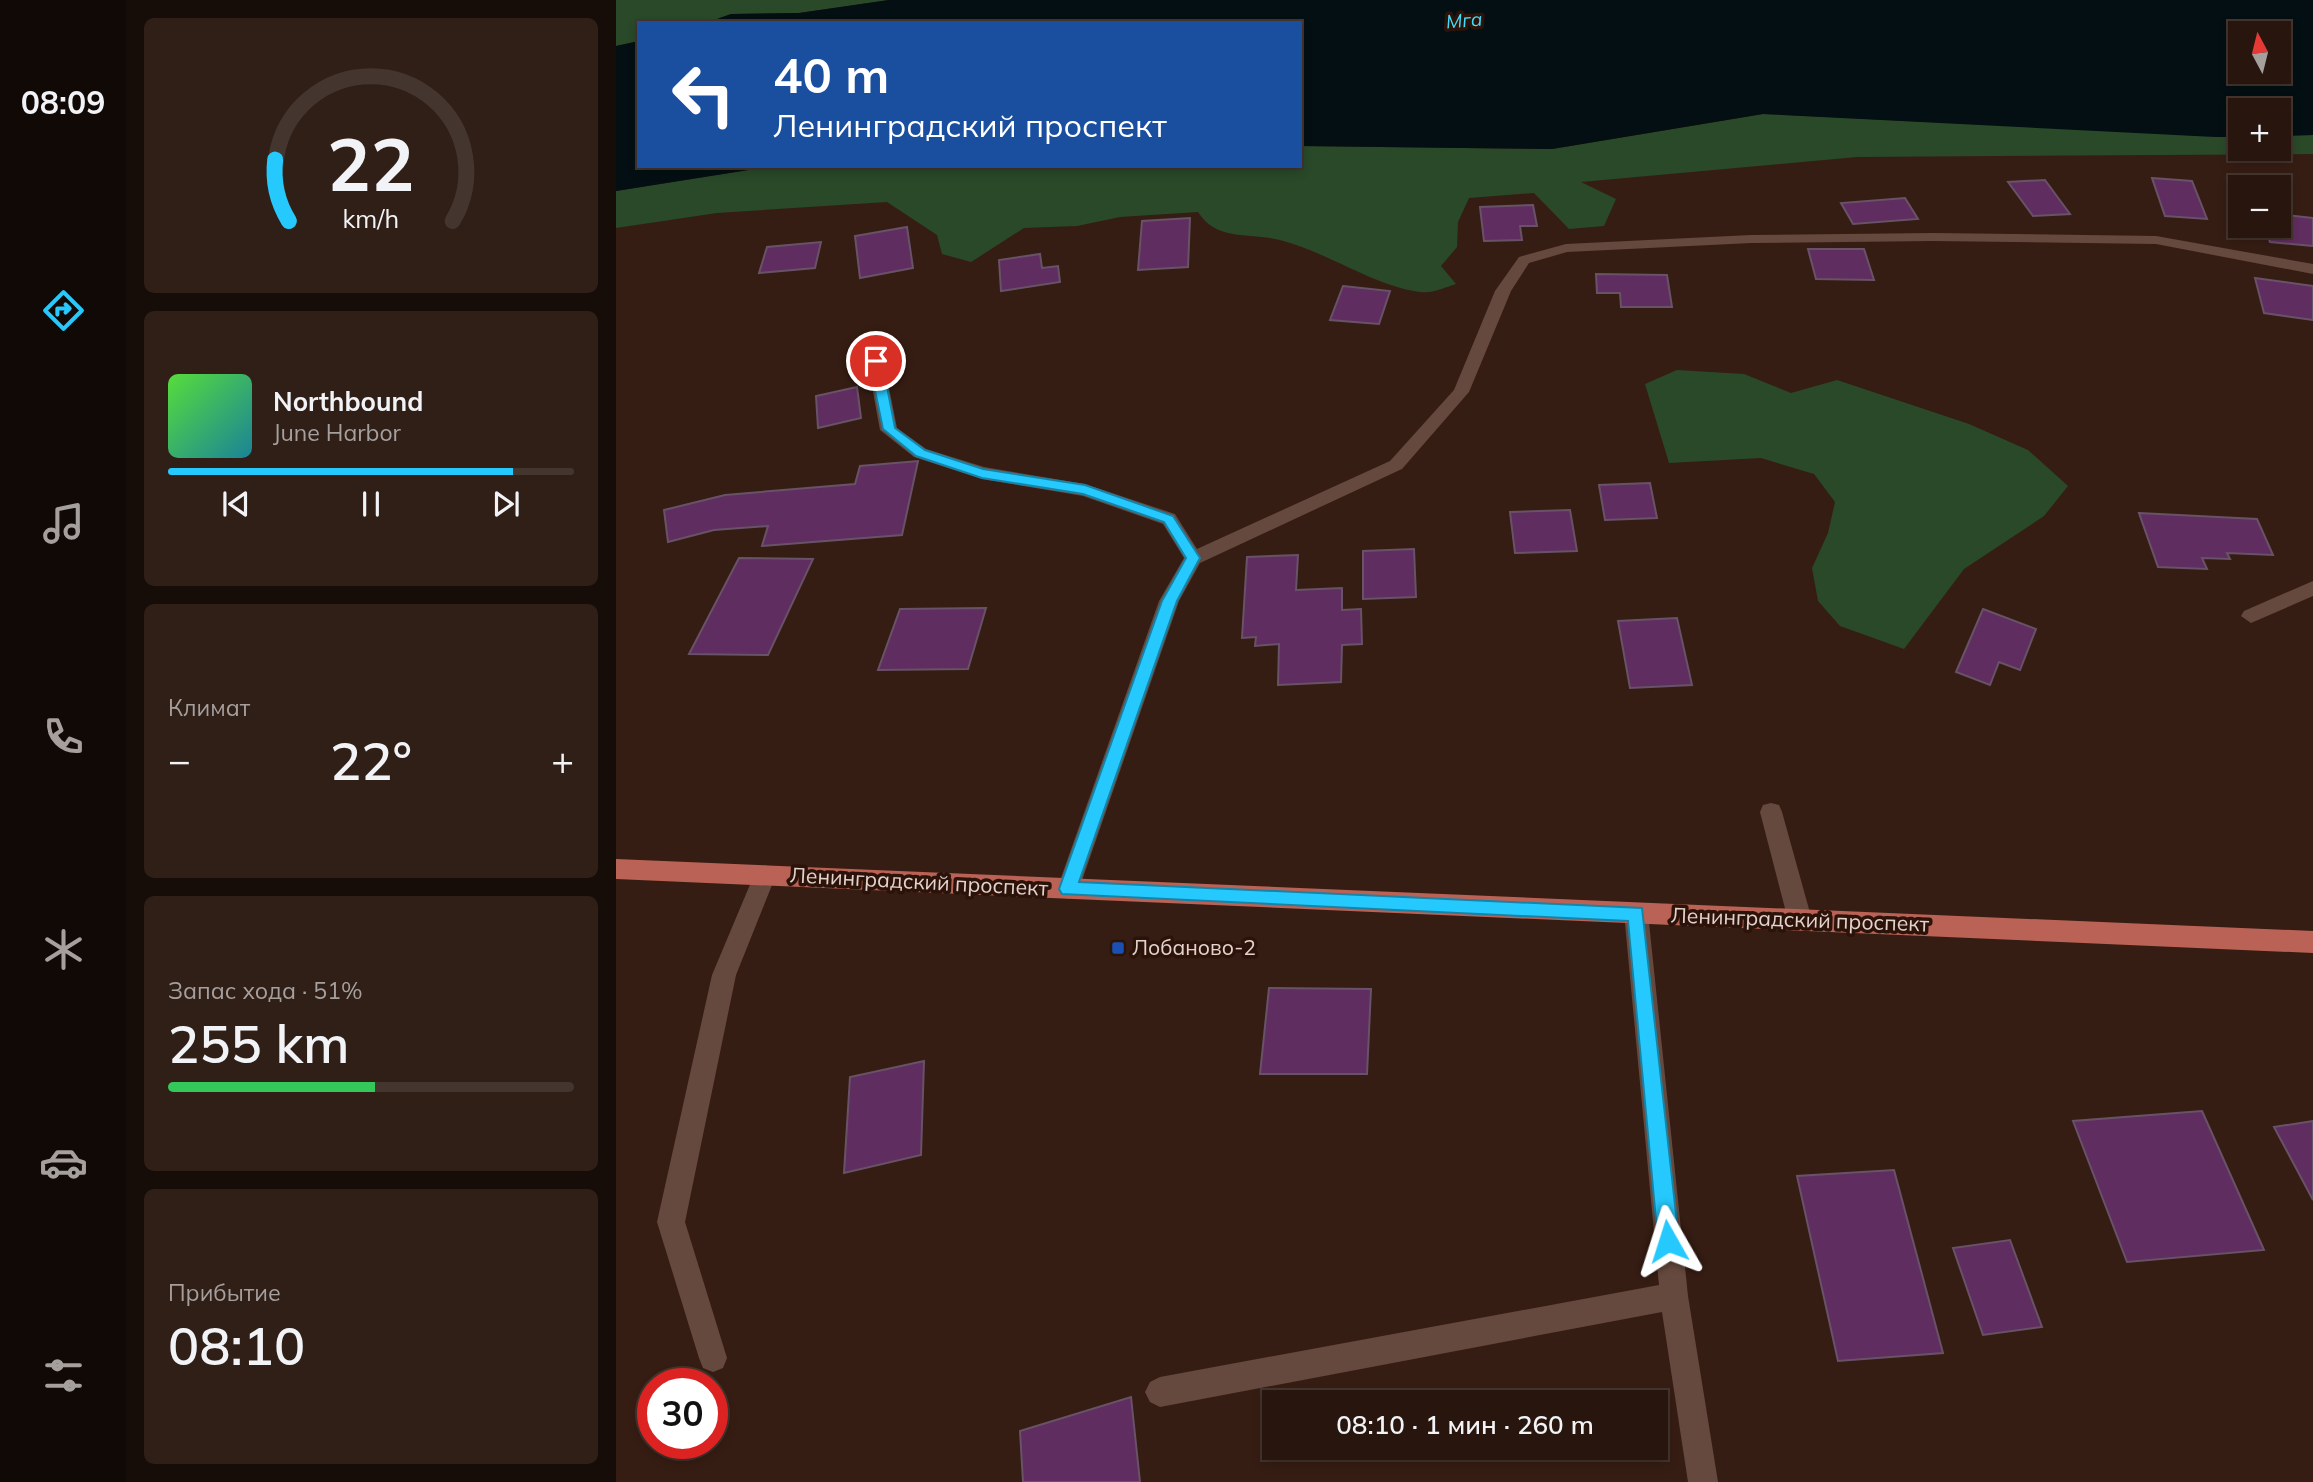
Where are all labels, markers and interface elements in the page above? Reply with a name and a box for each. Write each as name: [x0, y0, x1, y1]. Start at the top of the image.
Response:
water label: Мга: [1445, 6, 1483, 34]
north arrow: [2228, 21, 2291, 84]
map controls: [2228, 21, 2291, 238]
text: 40 m: [773, 44, 889, 105]
icon: left: [658, 49, 749, 140]
text: 08:09: [21, 82, 105, 122]
button: +: [2228, 98, 2291, 161]
text: Ленинградский проспект: [773, 105, 1167, 145]
text: 22: [327, 119, 415, 210]
button: −: [2228, 175, 2291, 238]
text: km/h: [343, 203, 399, 234]
icon: directions: [39, 286, 88, 335]
pin: [846, 331, 906, 391]
icon: arrive: [857, 342, 895, 380]
text: Northbound: [273, 385, 423, 418]
text: June Harbor: [273, 418, 401, 447]
icon: previous: [217, 485, 255, 523]
icon: pause: [352, 485, 390, 523]
icon: next: [487, 485, 525, 523]
icon: music: [39, 499, 88, 548]
text: Климат: [168, 693, 250, 722]
icon: phone: [39, 712, 88, 761]
text: 22°: [330, 728, 412, 793]
text: −: [168, 736, 191, 784]
text: +: [551, 736, 574, 784]
street label: Ленинградский проспект: [789, 861, 1049, 901]
street label: Ленинградский проспект: [1670, 901, 1930, 937]
icon: climate: [39, 925, 88, 974]
place label: Лобаново-2: [1132, 934, 1256, 960]
marker: Лобаново-2: [1110, 940, 1126, 956]
text: Запас хода · 51%: [168, 976, 363, 1005]
text: 255 km: [168, 1011, 349, 1076]
icon: car: [39, 1138, 88, 1187]
position arrow: [1631, 1204, 1705, 1278]
text: Прибытие: [168, 1278, 281, 1307]
text: 08:10: [168, 1313, 305, 1378]
icon: filters: [39, 1351, 88, 1400]
speed limit sign: 30: [637, 1368, 728, 1459]
text: 08:10 · 1 мин · 260 m: [1336, 1408, 1594, 1441]

